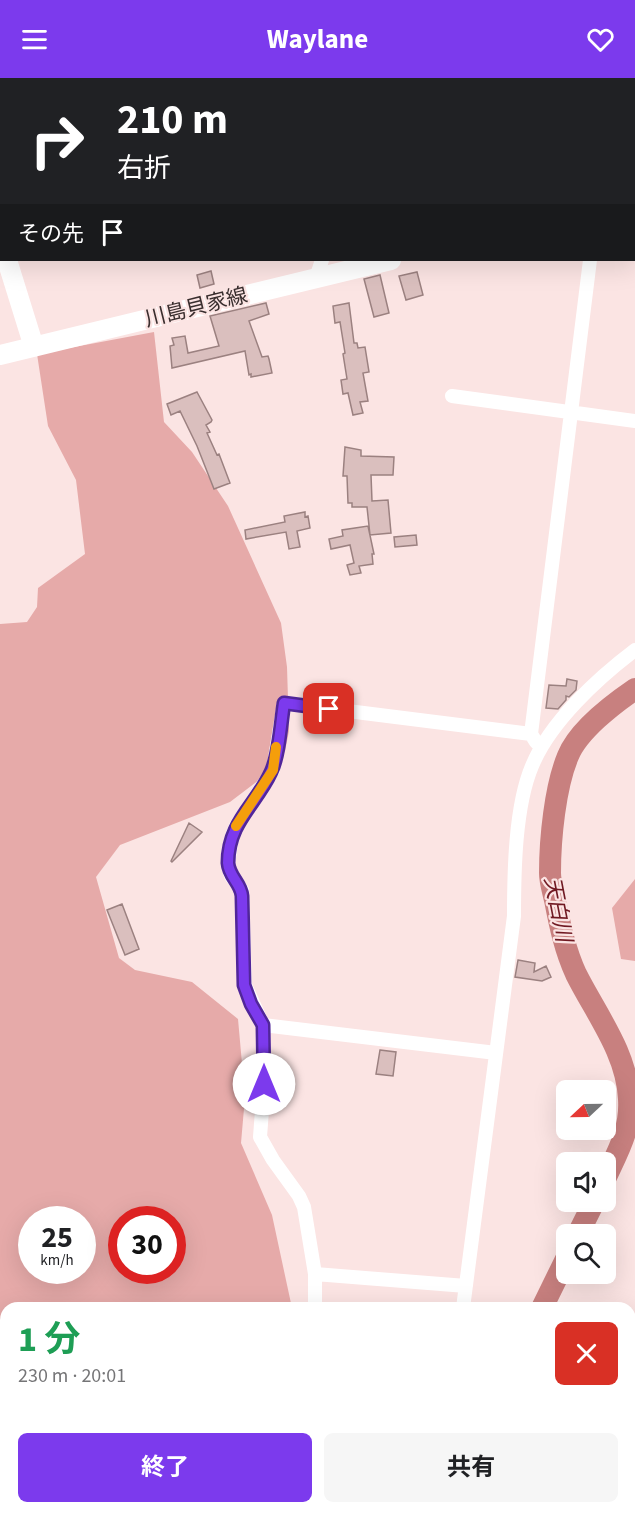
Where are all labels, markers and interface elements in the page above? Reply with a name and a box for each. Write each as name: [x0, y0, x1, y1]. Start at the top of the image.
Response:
text: Waylane: [267, 20, 368, 59]
icon: menu: [18, 23, 51, 56]
icon: heart: [584, 23, 617, 56]
text: 210 m: [117, 90, 228, 150]
icon: right: [18, 102, 96, 180]
text: 右折: [117, 149, 171, 188]
icon: arrive: [96, 216, 129, 249]
text: その先: [18, 218, 84, 250]
street label: 川島貝家線: [141, 280, 251, 334]
pin: [303, 683, 354, 734]
icon: arrive: [312, 692, 345, 725]
water label: 天白川: [536, 874, 580, 947]
position arrow: [232, 1052, 296, 1116]
north arrow: [556, 1080, 616, 1140]
map controls: [556, 1080, 616, 1284]
button: sound: [556, 1152, 616, 1212]
speed limit sign: 30: [108, 1206, 186, 1284]
text: 25: [41, 1216, 73, 1259]
button: search: [556, 1224, 616, 1284]
text: km/h: [40, 1250, 74, 1271]
text: 1 分: [18, 1314, 80, 1365]
button: close: [555, 1322, 618, 1385]
text: 230 m · 20:01: [18, 1362, 126, 1390]
button: 終了: [18, 1433, 312, 1502]
button: 共有: [324, 1433, 618, 1502]

